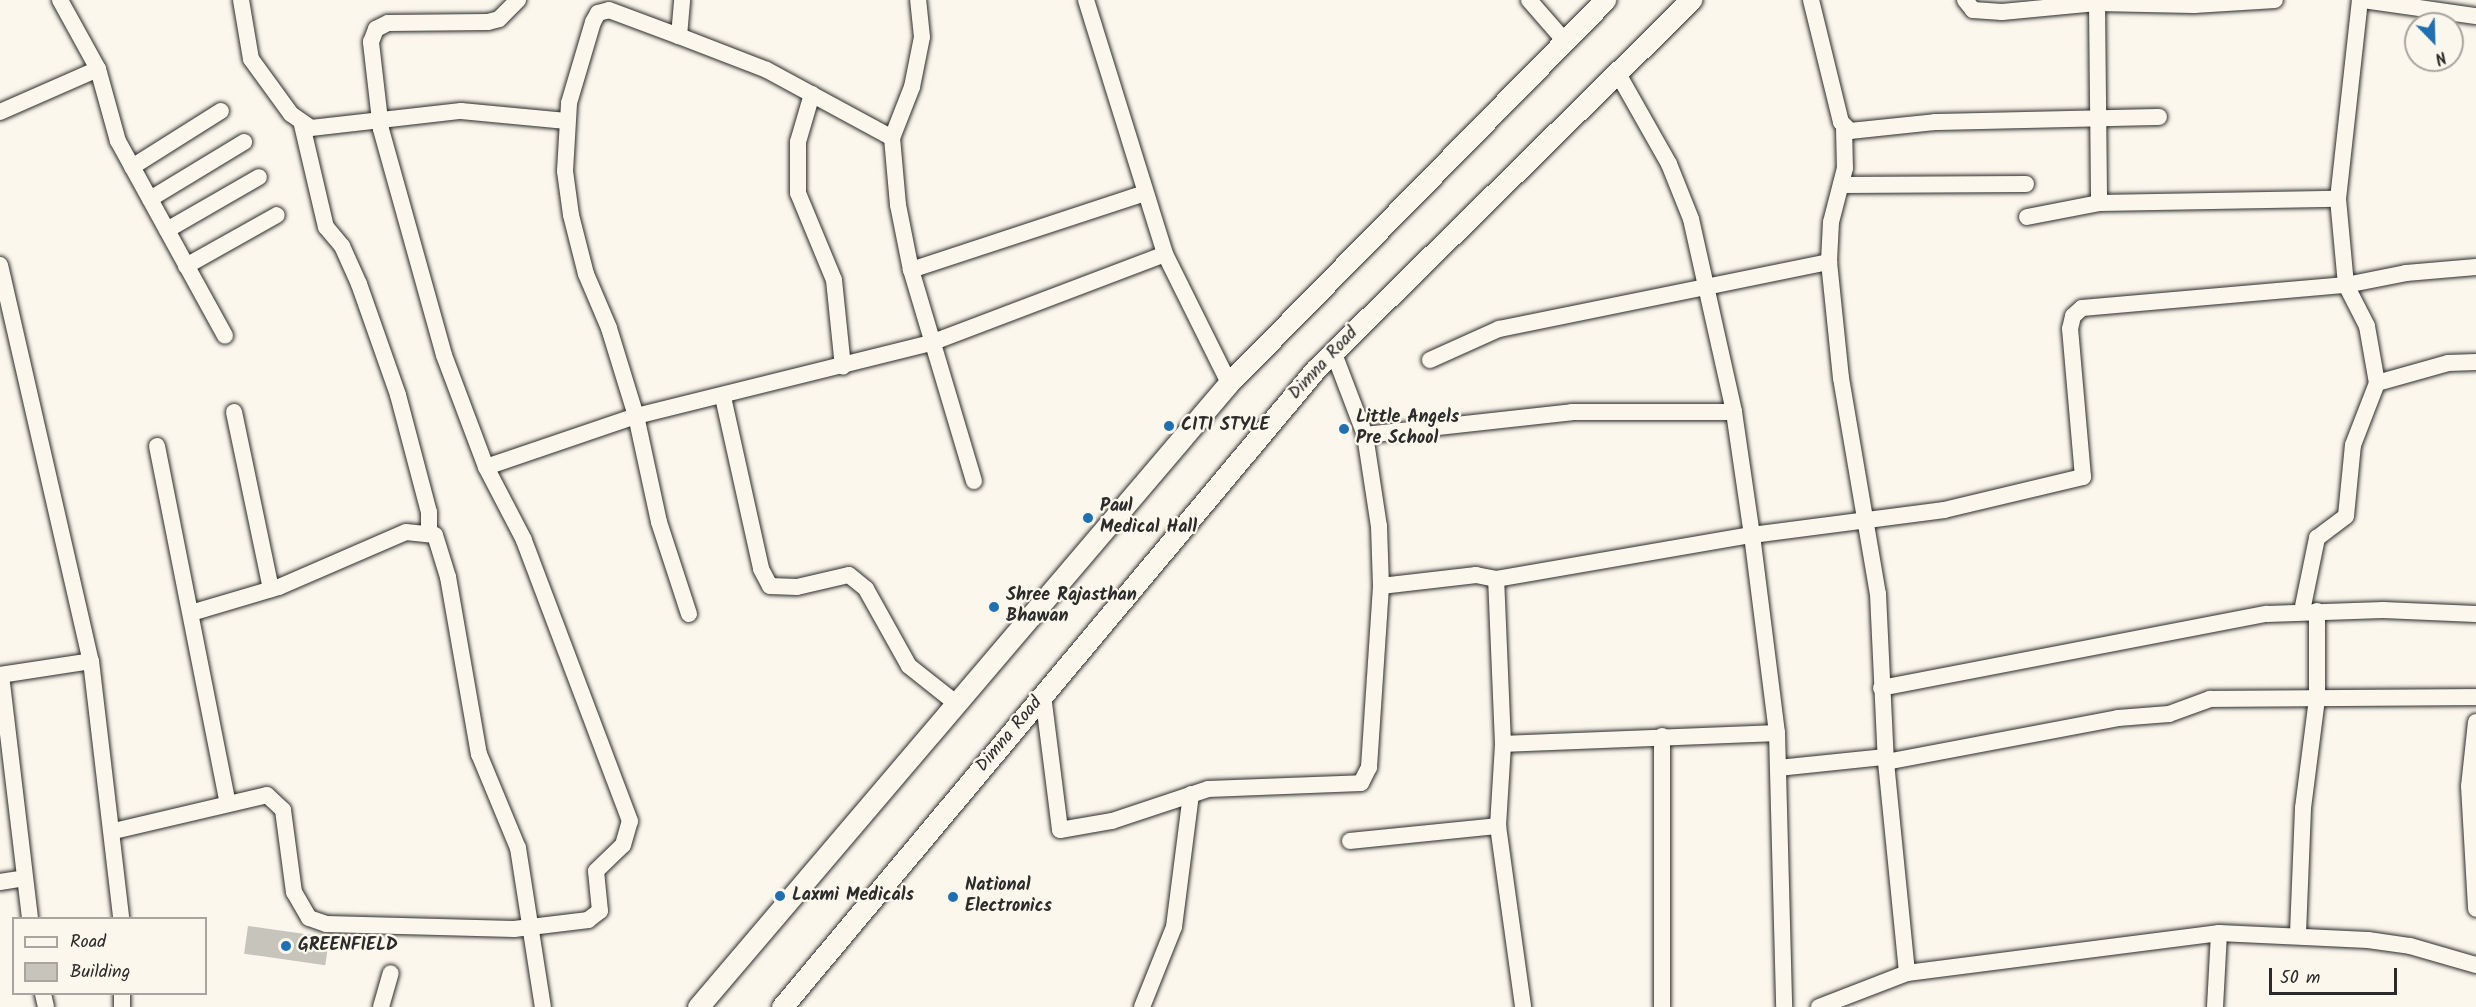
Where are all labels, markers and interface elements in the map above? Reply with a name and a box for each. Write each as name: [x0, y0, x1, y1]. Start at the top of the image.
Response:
north arrow: [2404, 12, 2464, 72]
text: N: [2431, 44, 2450, 71]
street label: Dimna Road: [1285, 323, 1363, 405]
place label: Little Angels Pre School: [1356, 408, 1459, 450]
place label: CITI STYLE: [1181, 415, 1270, 437]
marker: CITI STYLE: [1162, 419, 1176, 433]
marker: Little Angels Pre School: [1337, 422, 1351, 436]
place label: Paul Medical Hall: [1100, 497, 1197, 540]
marker: Paul Medical Hall: [1081, 511, 1095, 525]
place label: Shree Rajasthan Bhawan: [1006, 586, 1137, 628]
marker: Shree Rajasthan Bhawan: [987, 600, 1001, 614]
street label: Dimna Road: [972, 693, 1048, 777]
place label: National Electronics: [965, 876, 1052, 918]
place label: Laxmi Medicals: [792, 885, 914, 907]
marker: Laxmi Medicals: [773, 889, 787, 903]
marker: National Electronics: [946, 890, 960, 904]
legend: [12, 917, 207, 995]
text: Road: [70, 928, 106, 957]
place label: GREENFIELD: [298, 935, 398, 957]
marker: GREENFIELD: [279, 939, 293, 953]
scale bar: [2272, 956, 2400, 994]
text: Building: [70, 958, 130, 987]
text: 50 m: [2280, 964, 2320, 993]

